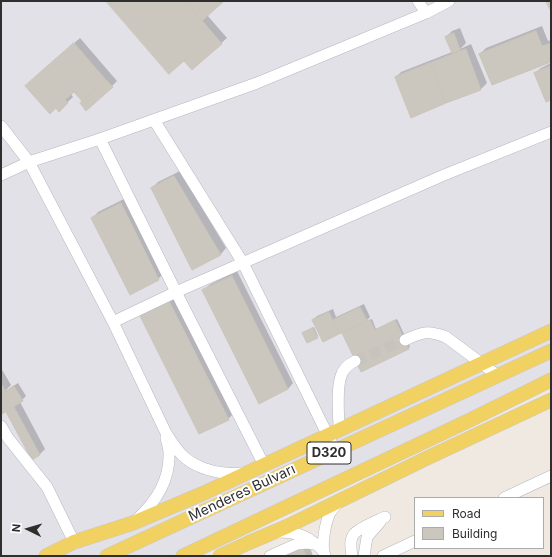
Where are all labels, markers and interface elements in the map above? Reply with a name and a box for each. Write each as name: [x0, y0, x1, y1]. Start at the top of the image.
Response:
road number: D320: [307, 442, 351, 464]
street label: Menderes Bulvarı: [186, 461, 298, 525]
legend: [414, 497, 544, 549]
text: Road: [452, 506, 481, 521]
north arrow: [8, 509, 48, 549]
text: N: [9, 523, 23, 533]
text: Building: [452, 526, 497, 541]

